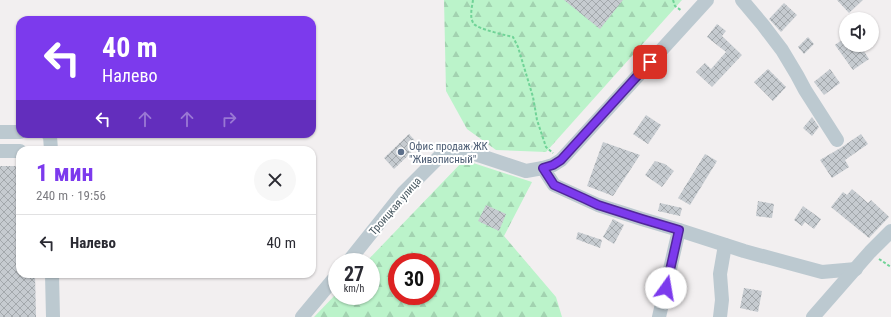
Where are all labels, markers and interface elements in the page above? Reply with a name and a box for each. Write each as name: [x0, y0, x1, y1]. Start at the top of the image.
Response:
map controls: [839, 12, 879, 52]
button: sound: [839, 12, 879, 52]
text: 40 m: [102, 31, 158, 64]
icon: left: [36, 32, 88, 84]
pin: [633, 45, 667, 79]
icon: arrive: [639, 51, 661, 73]
text: Налево: [102, 65, 158, 86]
icon: left: [92, 108, 114, 130]
icon: ahead: [134, 108, 156, 130]
icon: ahead: [176, 108, 198, 130]
icon: right: [218, 108, 240, 130]
place label: Офис продаж ЖК "Живописный": [409, 140, 489, 166]
marker: Офис продаж ЖК "Живописный": [396, 147, 406, 157]
text: 1 мин: [36, 159, 94, 187]
button: close: [254, 159, 296, 201]
street label: Троицкая улица: [367, 175, 424, 238]
text: 240 m · 19:56: [36, 188, 106, 203]
icon: left: [36, 232, 58, 254]
text: Налево: [70, 234, 116, 252]
text: 40 m: [266, 234, 296, 252]
speed limit sign: 30: [388, 253, 440, 305]
text: 27: [344, 262, 364, 286]
position arrow: [645, 267, 687, 309]
text: km/h: [344, 283, 364, 294]

